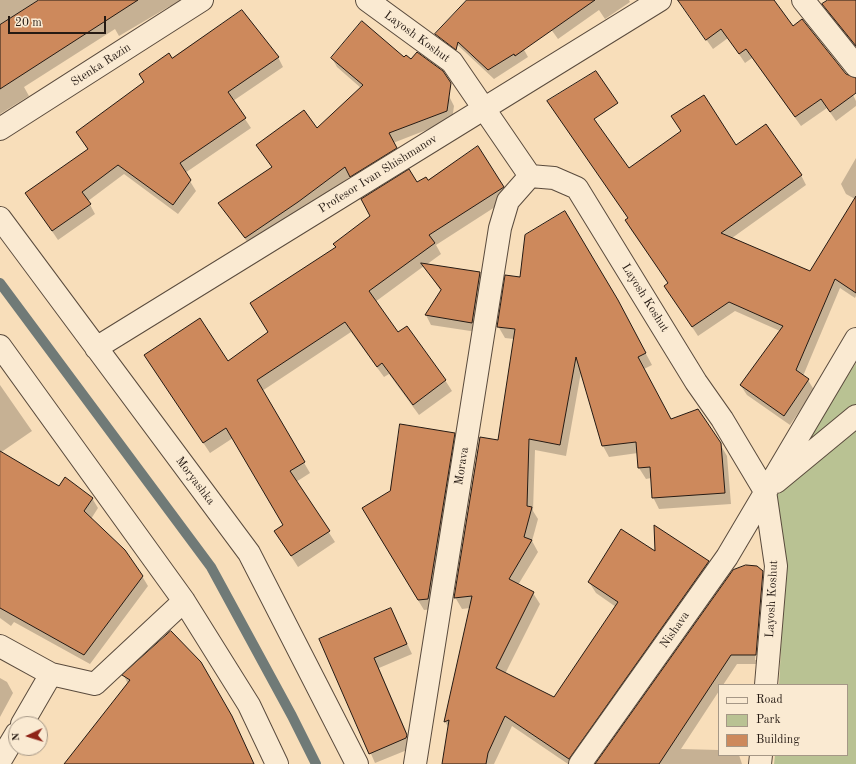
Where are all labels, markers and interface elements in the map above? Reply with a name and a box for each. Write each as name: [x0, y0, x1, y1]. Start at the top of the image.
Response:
scale bar: [10, 8, 108, 34]
street label: Layosh Koshut: [381, 8, 453, 66]
text: 20 m: [15, 17, 42, 29]
street label: Stenka Razin: [68, 40, 134, 90]
street label: Profesor Ivan Shishmanov: [316, 132, 440, 216]
street label: Layosh Koshut: [618, 261, 672, 335]
street label: Morava: [452, 446, 472, 486]
street label: Moryashka: [172, 454, 218, 508]
street label: Layosh Koshut: [763, 560, 781, 638]
street label: Nishava: [657, 609, 693, 651]
legend: [718, 684, 848, 756]
text: Road: [756, 694, 783, 706]
text: Park: [756, 714, 781, 726]
north arrow: [8, 716, 48, 756]
text: N: [11, 732, 22, 741]
text: Building: [756, 734, 800, 746]

